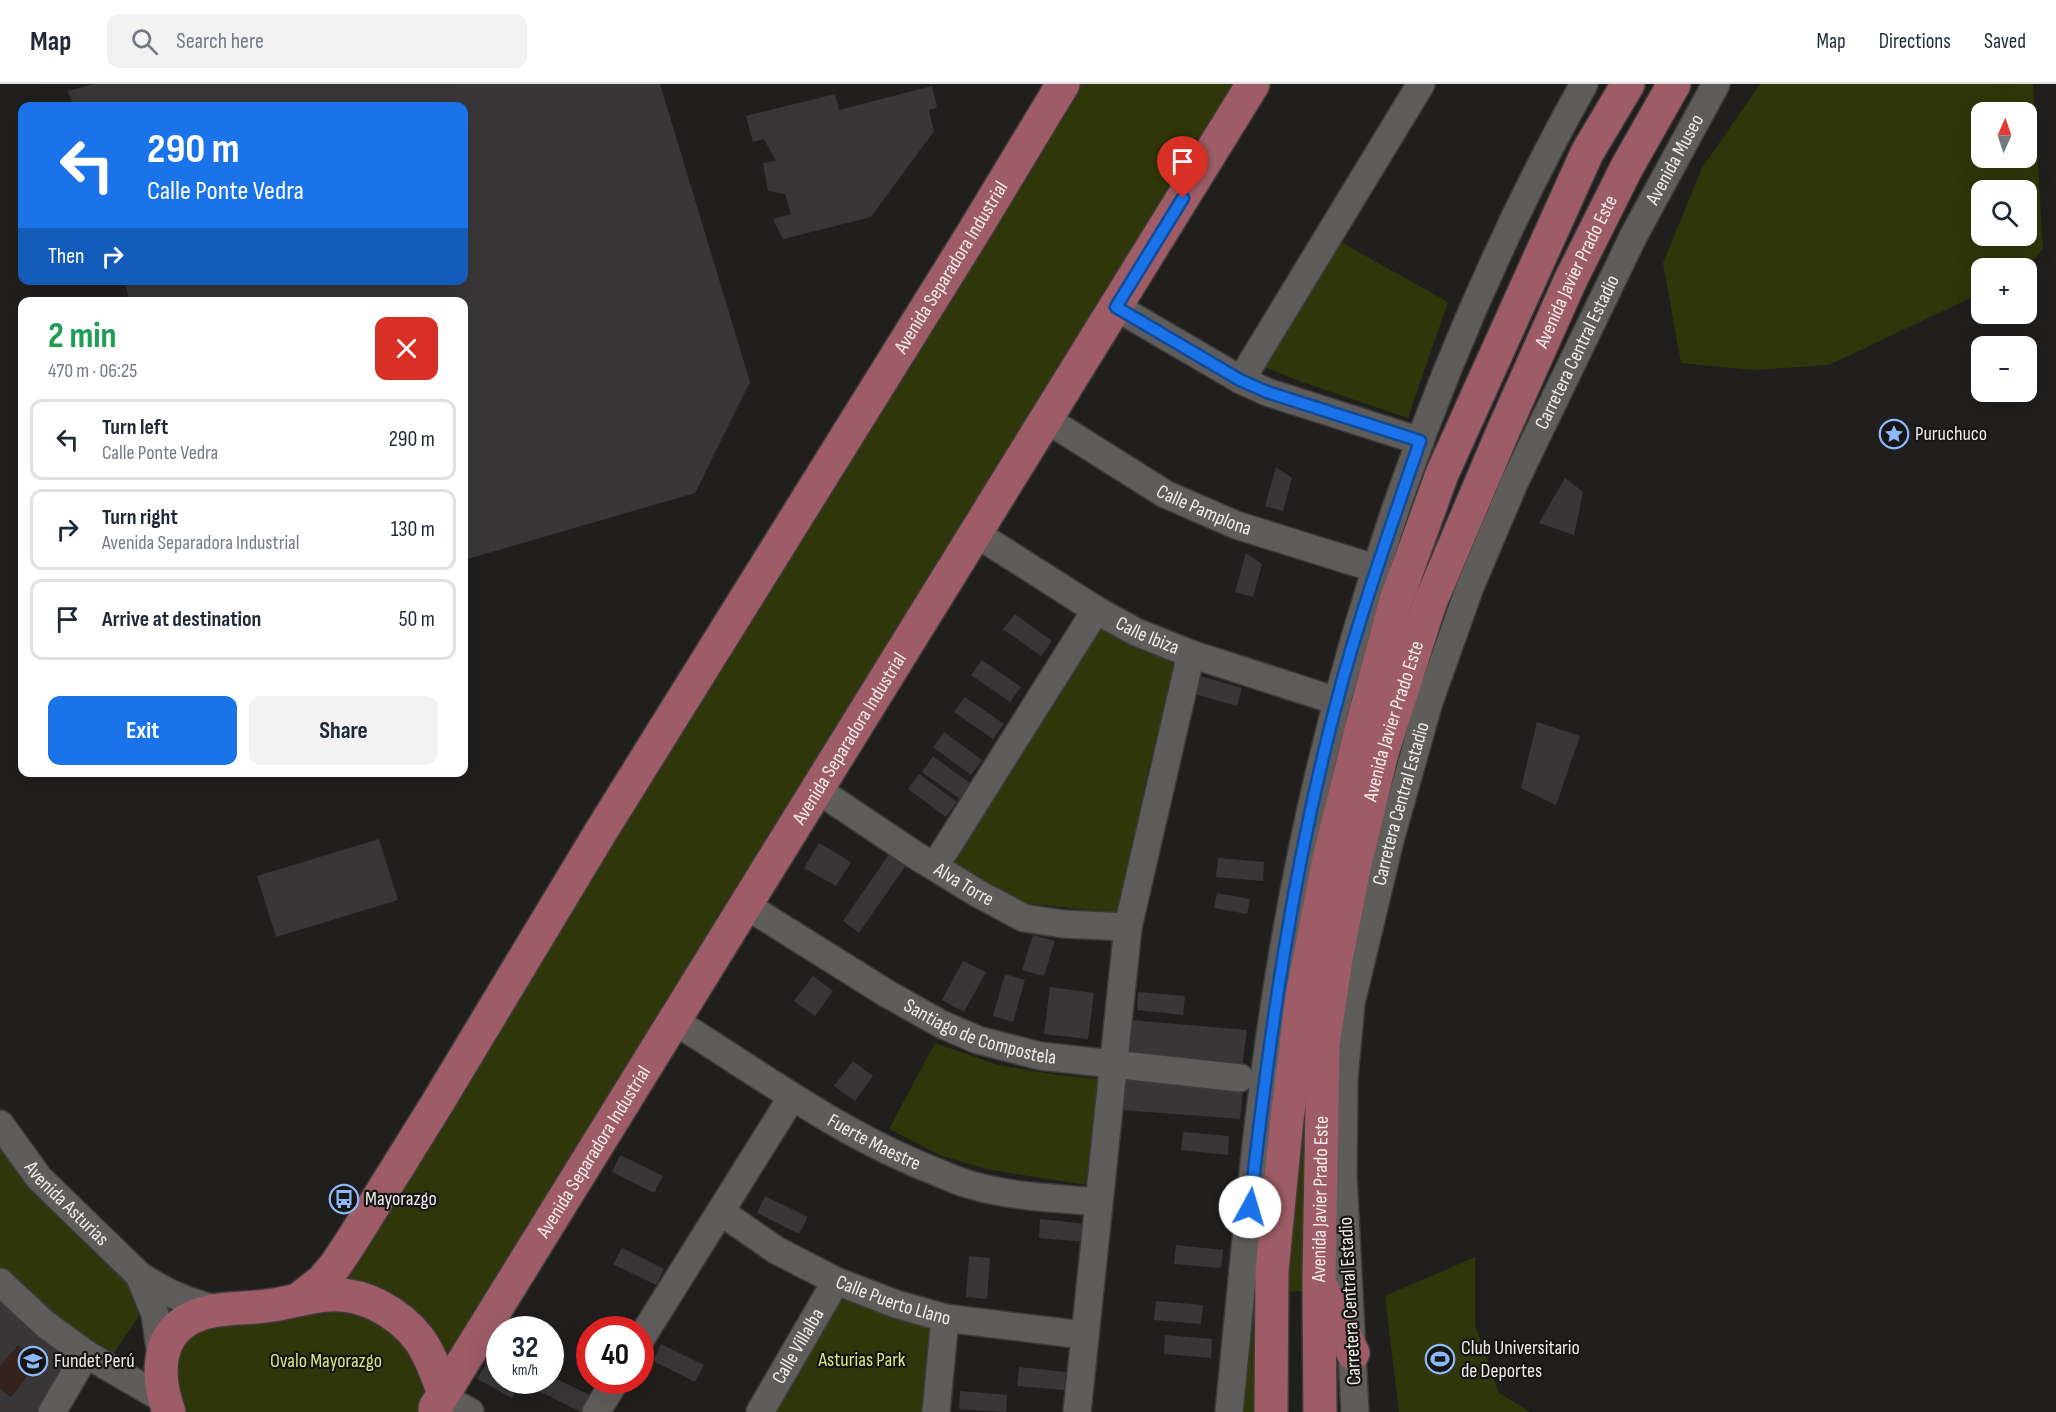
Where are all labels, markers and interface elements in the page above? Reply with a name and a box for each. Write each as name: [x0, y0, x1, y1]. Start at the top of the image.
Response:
search box: [107, 14, 527, 68]
text: Map: [30, 25, 71, 58]
icon: search: [128, 25, 161, 58]
text: Search here: [176, 28, 264, 55]
text: Map: [1816, 29, 1846, 54]
text: Directions: [1879, 29, 1951, 54]
text: Saved: [1984, 29, 2026, 54]
north arrow: [1971, 102, 2037, 168]
map controls: [1971, 102, 2037, 402]
street label: Avenida Museo: [1640, 110, 1709, 210]
text: 290 m: [147, 124, 240, 175]
icon: left: [48, 126, 126, 204]
pin: [1157, 136, 1208, 198]
icon: arrive: [1166, 145, 1199, 178]
text: Calle Ponte Vedra: [147, 175, 304, 207]
street label: Avenida Separadora Industrial: [889, 177, 1013, 359]
button: search: [1971, 180, 2037, 246]
street label: Avenida Javier Prado Este: [1529, 191, 1623, 353]
icon: right: [96, 240, 129, 273]
text: Then: [48, 243, 84, 270]
button: +: [1971, 258, 2037, 324]
street label: Carretera Central Estadio: [1530, 271, 1625, 433]
text: 2 min: [48, 315, 117, 358]
button: close: [375, 317, 438, 380]
button: −: [1971, 336, 2037, 402]
text: 470 m · 06:25: [48, 359, 137, 383]
text: Turn left: [102, 414, 168, 441]
place icon: Puruchuco: [1878, 418, 1910, 450]
place label: Puruchuco: [1915, 422, 1987, 446]
icon: left: [51, 423, 84, 456]
text: 290 m: [389, 426, 435, 453]
text: Calle Ponte Vedra: [102, 441, 218, 465]
street label: Calle Pamplona: [1152, 479, 1254, 541]
text: Turn right: [102, 504, 178, 531]
icon: right: [51, 513, 84, 546]
text: 130 m: [391, 516, 435, 543]
text: Avenida Separadora Industrial: [102, 531, 300, 555]
icon: arrive: [51, 603, 84, 636]
text: Arrive at destination: [102, 606, 261, 633]
text: 50 m: [399, 606, 435, 633]
street label: Calle Ibiza: [1111, 611, 1183, 660]
street label: Avenida Javier Prado Este: [1358, 638, 1429, 805]
street label: Avenida Separadora Industrial: [787, 648, 912, 830]
button: Exit: [48, 696, 237, 765]
button: Share: [249, 696, 438, 765]
street label: Carretera Central Estadio: [1368, 719, 1435, 888]
street label: Alva Torre: [929, 857, 998, 912]
street label: Santiago de Compostela: [900, 994, 1057, 1070]
street label: Avenida Separadora Industrial: [531, 1062, 656, 1243]
street label: Fuerte Maestre: [823, 1109, 924, 1176]
street label: Avenida Javier Prado Este: [1307, 1116, 1334, 1283]
street label: Avenida Asturias: [18, 1156, 114, 1251]
position arrow: [1218, 1175, 1282, 1239]
bus stop icon: Mayorazgo: [328, 1183, 360, 1215]
place label: Mayorazgo: [365, 1187, 437, 1211]
street label: Carretera Central Estadio: [1334, 1216, 1366, 1386]
street label: Calle Puerto Llano: [832, 1270, 952, 1331]
street label: Calle Villalba: [767, 1304, 829, 1388]
speed limit sign: 40: [576, 1316, 654, 1394]
text: 32: [512, 1330, 538, 1366]
place label: Club Universitario de Deportes: [1461, 1336, 1580, 1383]
sports icon: Club Universitario de Deportes: [1424, 1343, 1456, 1375]
school or university icon: Fundet Perú: [17, 1345, 49, 1377]
park label: Asturias Park: [817, 1348, 906, 1372]
place label: Fundet Perú: [54, 1349, 135, 1373]
park label: Ovalo Mayorazgo: [270, 1349, 382, 1373]
text: km/h: [512, 1361, 538, 1380]

